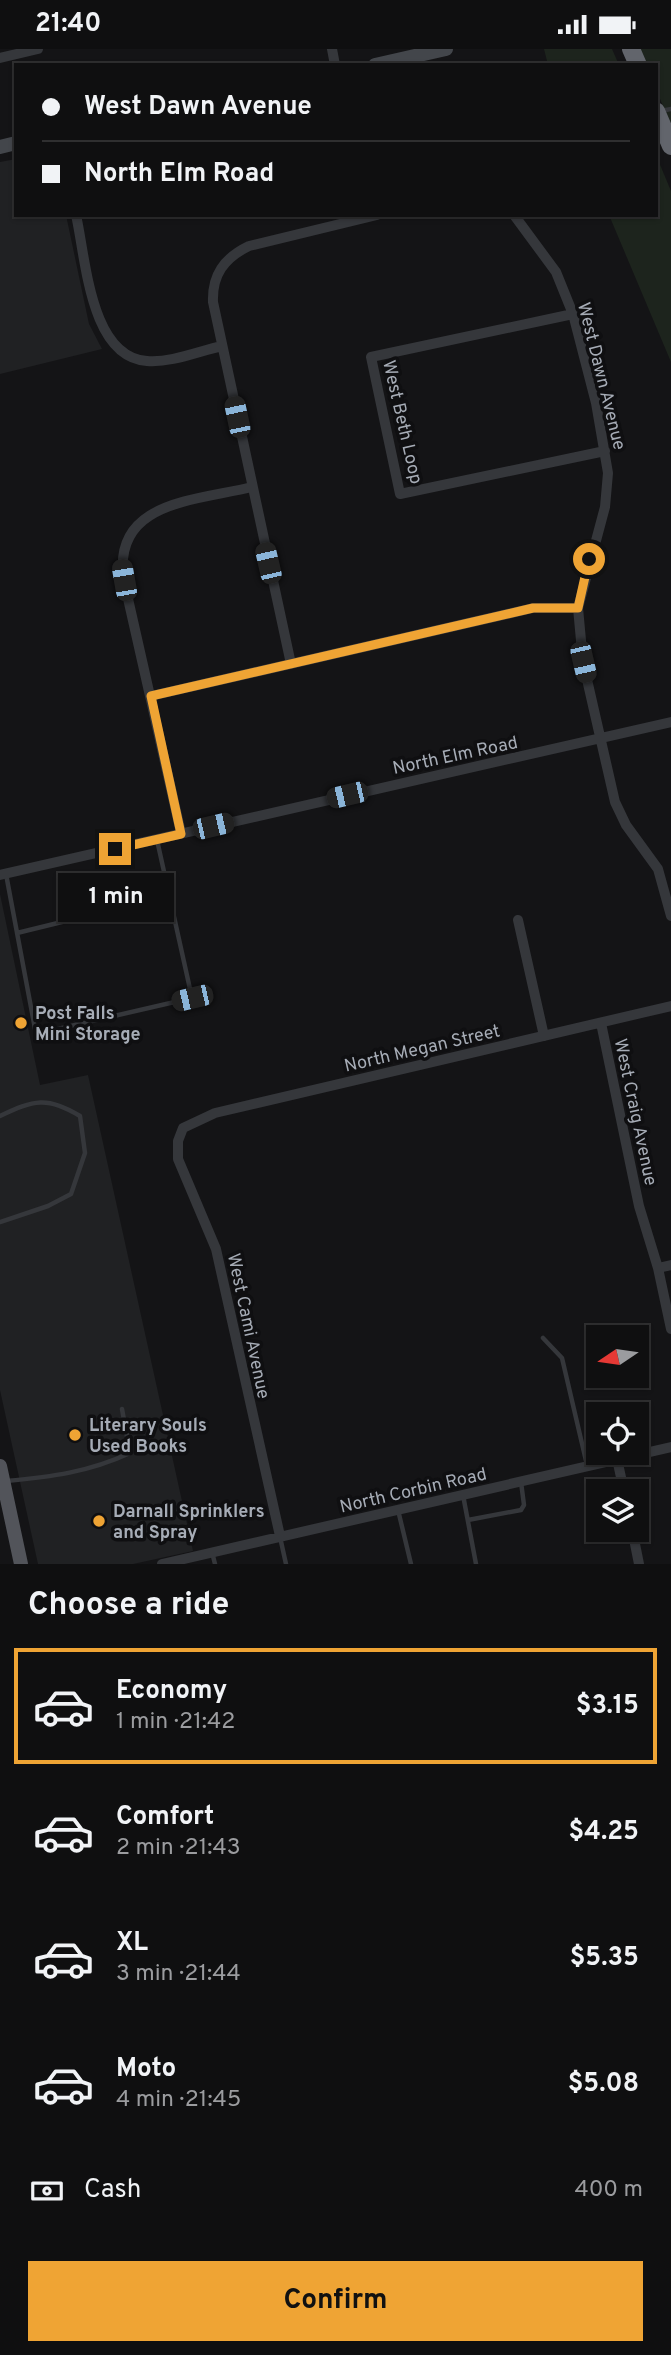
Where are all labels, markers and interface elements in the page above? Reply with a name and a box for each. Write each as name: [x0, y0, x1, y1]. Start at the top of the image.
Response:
text: 21:40: [35, 8, 101, 41]
text: West Dawn Avenue: [84, 91, 312, 124]
text: North Elm Road: [84, 158, 274, 191]
street label: West Dawn Avenue: [571, 300, 630, 453]
street label: West Beth Loop: [376, 358, 427, 486]
car: [223, 394, 252, 440]
car: [254, 540, 283, 586]
route start: [573, 543, 605, 575]
car: [111, 557, 138, 603]
car: [569, 639, 598, 685]
street label: North Elm Road: [391, 732, 520, 781]
car: [325, 780, 370, 810]
car: [191, 811, 236, 841]
route end: [99, 833, 131, 865]
callout: 1 min: [57, 873, 173, 923]
text: 1 min: [88, 883, 144, 912]
car: [170, 983, 215, 1013]
place label: Post Falls Mini Storage: [35, 1003, 140, 1047]
marker: Post Falls Mini Storage: [13, 1015, 29, 1031]
street label: North Megan Street: [342, 1020, 502, 1079]
street label: West Craig Avenue: [608, 1037, 661, 1188]
street label: West Cami Avenue: [221, 1251, 274, 1401]
north arrow: [586, 1325, 649, 1388]
map controls: [586, 1325, 649, 1542]
button: locate: [586, 1402, 649, 1465]
place label: Literary Souls Used Books: [89, 1415, 207, 1459]
marker: Literary Souls Used Books: [67, 1427, 83, 1443]
street label: North Corbin Road: [338, 1463, 489, 1520]
button: layers: [586, 1479, 649, 1542]
place label: Darnall Sprinklers and Spray: [113, 1501, 265, 1545]
marker: Darnall Sprinklers and Spray: [91, 1513, 107, 1529]
text: Choose a ride: [28, 1586, 229, 1626]
icon: car: [32, 1675, 95, 1738]
text: Economy: [116, 1675, 227, 1708]
text: $3.15: [576, 1690, 639, 1723]
text: 1 min · 21:42: [116, 1708, 235, 1737]
icon: car: [32, 1801, 95, 1864]
text: Comfort: [116, 1801, 214, 1834]
text: $4.25: [569, 1816, 639, 1849]
text: 2 min · 21:43: [116, 1834, 241, 1863]
icon: car: [32, 1927, 95, 1990]
text: XL: [116, 1927, 148, 1960]
text: $5.35: [570, 1942, 639, 1975]
text: 3 min · 21:44: [116, 1960, 241, 1989]
icon: car: [32, 2053, 95, 2116]
text: Moto: [116, 2053, 176, 2086]
text: $5.08: [568, 2068, 639, 2101]
text: 4 min · 21:45: [116, 2086, 241, 2115]
icon: cash: [28, 2172, 66, 2210]
text: Cash: [84, 2174, 141, 2207]
text: 400 m: [574, 2176, 643, 2205]
button: Confirm: [28, 2261, 643, 2341]

